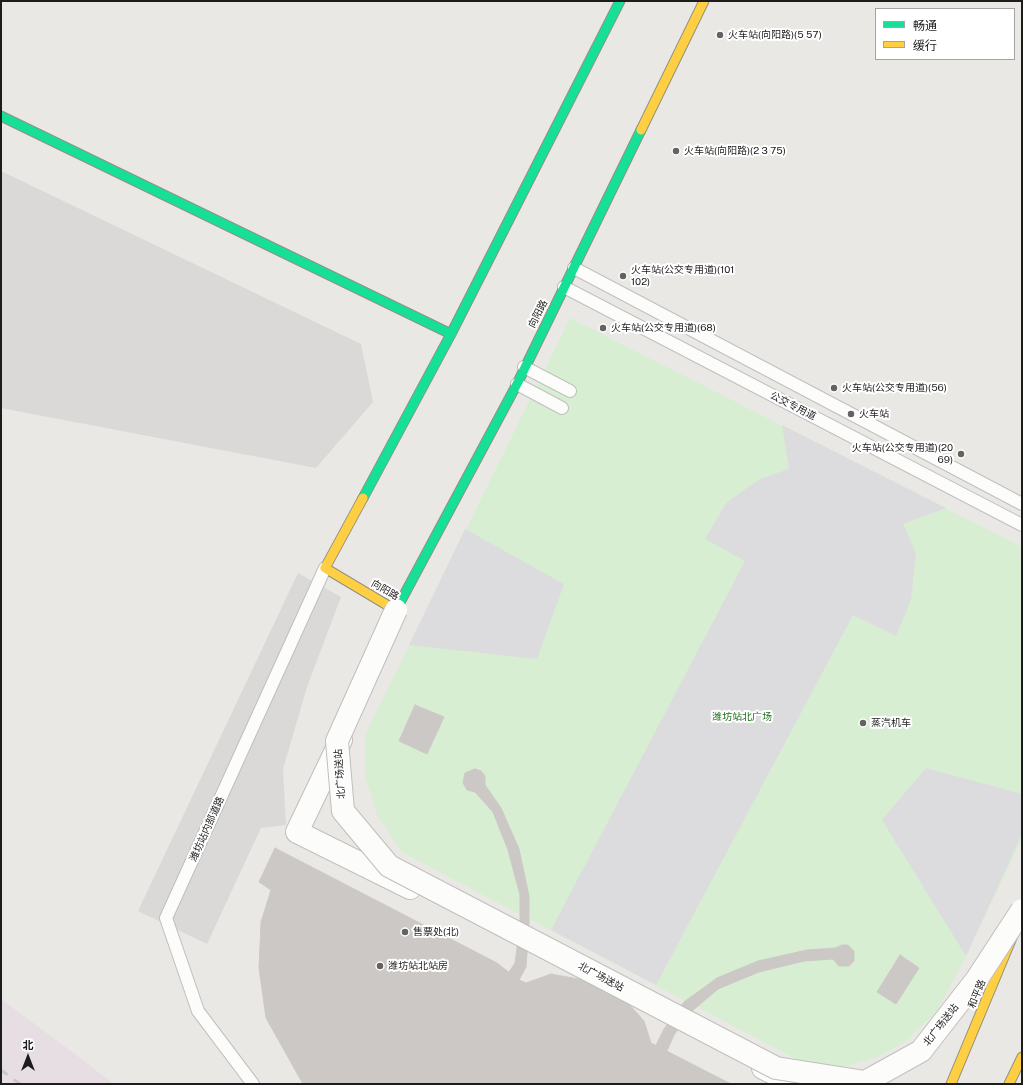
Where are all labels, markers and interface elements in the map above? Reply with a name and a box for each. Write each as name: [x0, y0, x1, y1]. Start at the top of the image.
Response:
legend: [875, 8, 1015, 60]
text: 畅通: [913, 19, 937, 33]
place label: 火车站(向阳路)(5 57): [728, 29, 822, 41]
marker: 火车站(向阳路)(5 57): [715, 30, 725, 40]
text: 缓行: [913, 39, 937, 53]
place label: 火车站(向阳路)(2 3 75): [684, 145, 786, 157]
marker: 火车站(向阳路)(2 3 75): [671, 146, 681, 156]
place label: 火车站(公交专用道)(101 102): [631, 264, 734, 288]
marker: 火车站(公交专用道)(101 102): [618, 271, 628, 281]
street label: 向阳路: [526, 298, 550, 330]
place label: 火车站(公交专用道)(68): [611, 322, 716, 334]
marker: 火车站(公交专用道)(68): [598, 323, 608, 333]
place label: 火车站(公交专用道)(56): [842, 382, 947, 394]
marker: 火车站(公交专用道)(56): [829, 383, 839, 393]
street label: 公交专用道: [768, 389, 818, 423]
place label: 火车站: [859, 408, 889, 420]
marker: 火车站: [846, 409, 856, 419]
place label: 火车站(公交专用道)(20 69): [852, 442, 953, 466]
marker: 火车站(公交专用道)(20 69): [956, 449, 966, 459]
street label: 向阳路: [369, 577, 401, 603]
park label: 潍坊站北广场: [712, 711, 772, 723]
place label: 蒸汽机车: [871, 717, 911, 729]
marker: 蒸汽机车: [858, 718, 868, 728]
street label: 北广场送站: [332, 749, 348, 799]
street label: 潍坊站内部道路: [187, 795, 227, 863]
place label: 售票处(北): [413, 926, 459, 938]
marker: 售票处(北): [400, 927, 410, 937]
place label: 潍坊站北站房: [388, 960, 448, 972]
street label: 北广场送站: [576, 960, 626, 994]
marker: 潍坊站北站房: [375, 961, 385, 971]
street label: 和平路: [966, 978, 988, 1010]
street label: 北广场送站: [921, 1002, 961, 1048]
north arrow: [8, 1037, 48, 1077]
text: 北: [23, 1039, 34, 1051]

